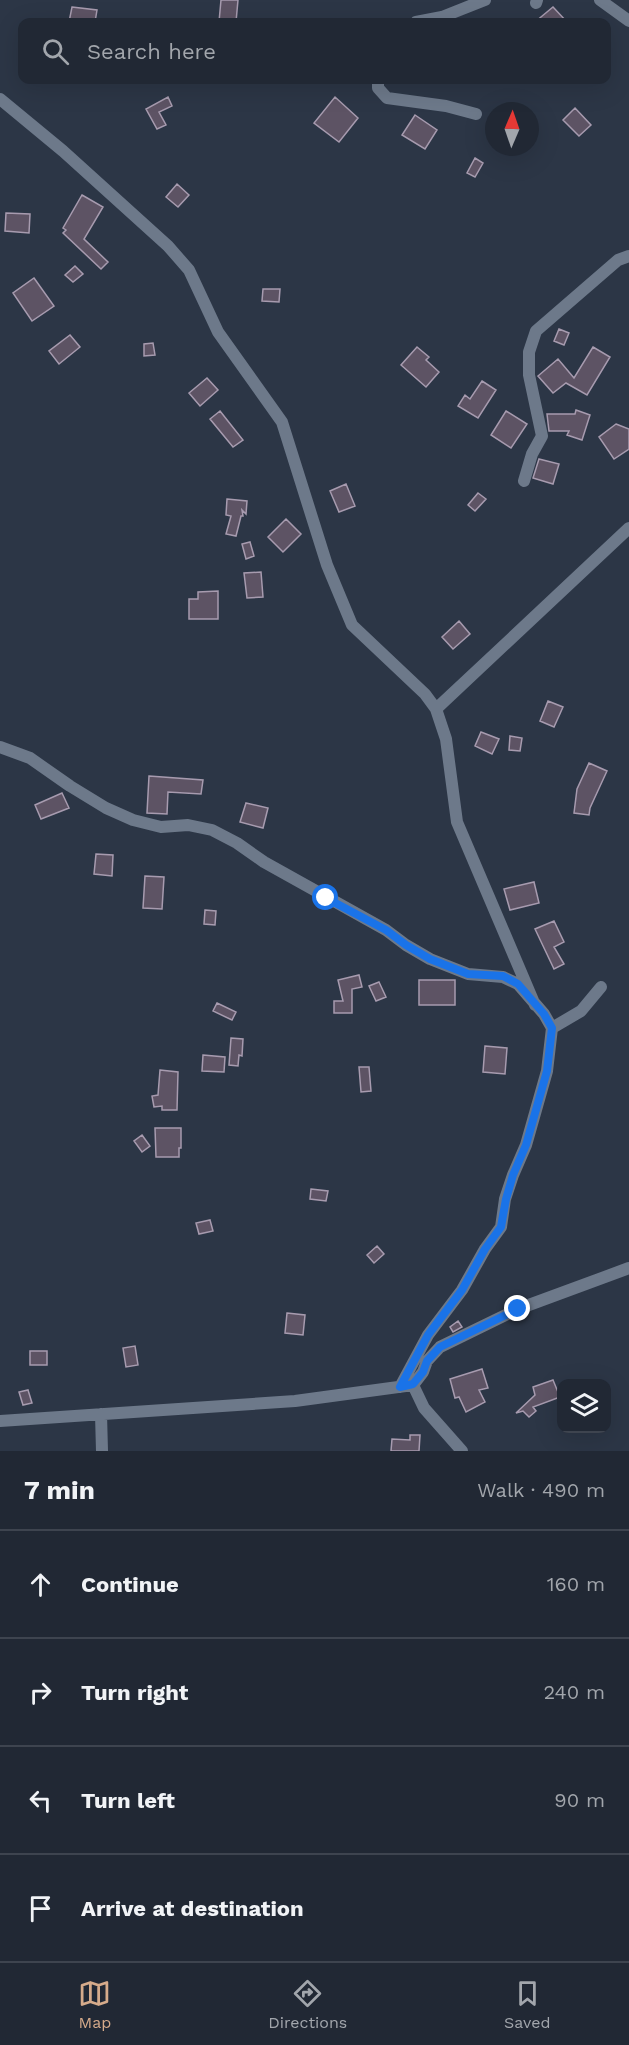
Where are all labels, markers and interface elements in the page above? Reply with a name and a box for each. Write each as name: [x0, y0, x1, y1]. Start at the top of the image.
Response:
search box: [18, 18, 611, 84]
icon: search: [39, 35, 72, 68]
text: Search here: [87, 39, 216, 64]
north arrow: [485, 102, 539, 156]
route start: [312, 884, 338, 910]
route end: [504, 1295, 530, 1321]
map controls: [557, 1379, 611, 1433]
button: layers: [557, 1379, 611, 1433]
text: 7 min: [24, 1475, 95, 1505]
text: Walk · 490 m: [477, 1478, 605, 1502]
icon: ahead: [24, 1568, 57, 1601]
text: Continue: [81, 1572, 179, 1597]
text: 160 m: [547, 1572, 605, 1596]
icon: right: [24, 1676, 57, 1709]
text: Turn right: [81, 1680, 188, 1705]
text: 240 m: [543, 1680, 605, 1704]
icon: left: [24, 1784, 57, 1817]
text: Turn left: [81, 1788, 175, 1813]
text: 90 m: [554, 1788, 605, 1812]
icon: arrive: [24, 1892, 57, 1925]
text: Arrive at destination: [81, 1896, 304, 1921]
tab: Map: [78, 1977, 111, 2032]
tab: Directions: [268, 1977, 347, 2032]
tab: Saved: [504, 1977, 551, 2032]

